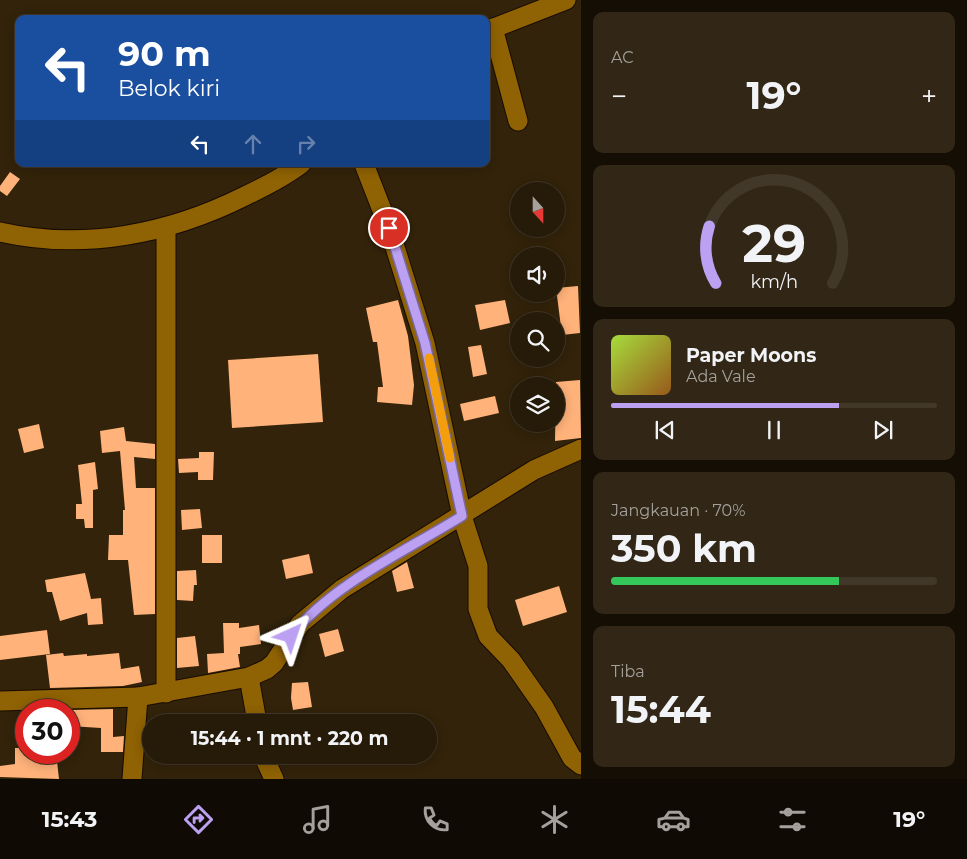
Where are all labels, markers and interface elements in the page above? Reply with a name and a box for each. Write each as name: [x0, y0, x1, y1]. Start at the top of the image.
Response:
text: 90 m: [118, 32, 211, 75]
icon: left: [35, 35, 100, 100]
text: AC: [611, 48, 634, 67]
text: 19°: [747, 72, 802, 119]
text: Belok kiri: [118, 75, 220, 102]
text: −: [611, 79, 627, 113]
text: +: [921, 79, 937, 113]
icon: left: [186, 130, 214, 158]
icon: ahead: [239, 130, 267, 158]
icon: right: [292, 130, 320, 158]
north arrow: [510, 182, 565, 238]
map controls: [510, 182, 565, 432]
pin: [368, 207, 410, 249]
text: 29: [742, 212, 806, 275]
icon: arrive: [375, 214, 403, 242]
button: sound: [510, 247, 565, 302]
text: km/h: [750, 271, 798, 292]
button: search: [510, 312, 565, 367]
text: Paper Moons: [686, 344, 816, 367]
text: Ada Vale: [686, 367, 756, 386]
button: layers: [510, 377, 565, 432]
icon: previous: [651, 416, 679, 444]
icon: pause: [760, 416, 788, 444]
icon: next: [869, 416, 897, 444]
text: Jangkauan · 70%: [611, 501, 745, 520]
text: 350 km: [611, 525, 757, 572]
position arrow: [264, 609, 316, 661]
text: Tiba: [611, 662, 645, 681]
text: 15:44: [611, 686, 711, 733]
speed limit sign: 30: [15, 699, 80, 764]
text: 15:44 · 1 mnt · 220 m: [191, 727, 388, 750]
icon: directions: [181, 802, 216, 837]
icon: music: [300, 802, 335, 837]
icon: phone: [418, 802, 453, 837]
icon: climate: [537, 802, 572, 837]
icon: car: [656, 802, 691, 837]
icon: filters: [775, 802, 810, 837]
text: 15:43: [42, 806, 97, 833]
text: 19°: [893, 806, 925, 833]

